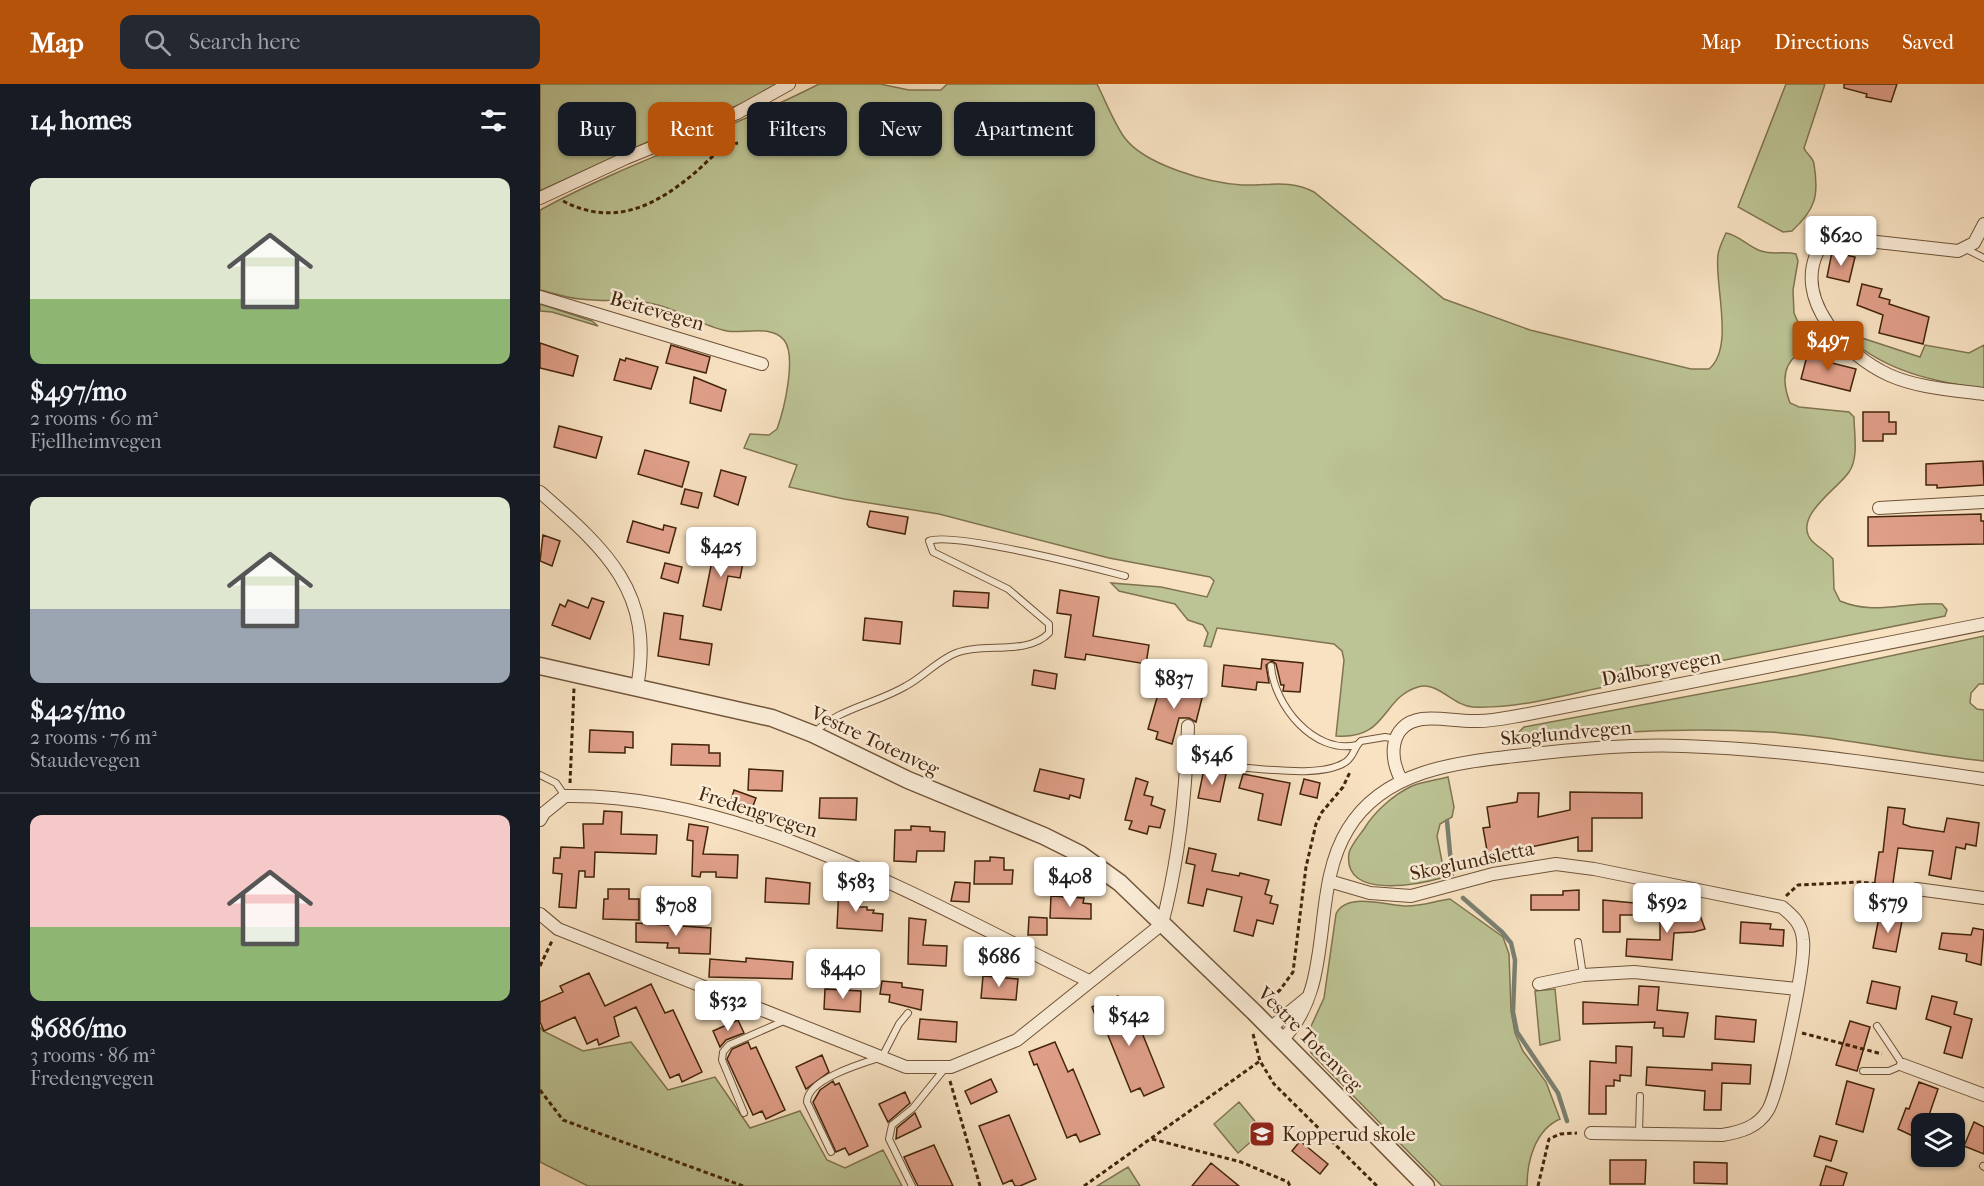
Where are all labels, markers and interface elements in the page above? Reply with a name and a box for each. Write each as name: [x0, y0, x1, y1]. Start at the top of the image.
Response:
search box: [120, 15, 540, 69]
text: Map: [30, 26, 84, 59]
icon: search: [141, 26, 174, 59]
text: Search here: [189, 29, 300, 55]
text: Map: [1701, 30, 1741, 54]
text: Directions: [1774, 30, 1869, 54]
text: Saved: [1902, 30, 1954, 54]
chip: Buy: [558, 102, 636, 156]
chip: Rent: [648, 102, 735, 156]
chip: Filters: [747, 102, 847, 156]
chip: New: [859, 102, 942, 156]
chip: Apartment: [954, 102, 1095, 156]
icon: filters: [477, 104, 510, 137]
text: 14 homes: [30, 105, 132, 136]
pin: $620: [1805, 216, 1877, 267]
icon: home: [216, 217, 324, 325]
text: $620: [1819, 224, 1863, 247]
street label: Beitevegen: [607, 287, 707, 336]
pin: $497: [1792, 321, 1864, 372]
text: $497: [1807, 329, 1849, 352]
text: $497/mo: [30, 376, 127, 407]
text: 2 rooms · 60 m²: [30, 407, 158, 430]
text: Fjellheimvegen: [30, 430, 162, 453]
pin: $425: [685, 527, 757, 578]
text: $425: [700, 535, 742, 558]
icon: home: [216, 536, 324, 644]
street label: Dalborgvegen: [1599, 645, 1723, 691]
pin: $837: [1138, 659, 1210, 710]
text: $837: [1155, 667, 1193, 690]
text: $425/mo: [30, 695, 125, 726]
street label: Vestre Totenveg: [806, 701, 943, 781]
street label: Skoglundvegen: [1499, 716, 1633, 750]
text: 2 rooms · 76 m²: [30, 726, 157, 749]
pin: $546: [1176, 735, 1248, 786]
text: $546: [1191, 743, 1233, 766]
text: Staudevegen: [30, 749, 140, 772]
street label: Fredengvegen: [695, 782, 821, 842]
street label: Skoglundsletta: [1408, 836, 1537, 885]
icon: home: [216, 854, 324, 962]
pin: $408: [1034, 857, 1106, 908]
pin: $583: [820, 862, 892, 913]
text: $408: [1048, 865, 1092, 888]
text: $583: [837, 870, 875, 893]
pin: $592: [1631, 883, 1703, 934]
pin: $579: [1852, 883, 1924, 934]
pin: $708: [640, 886, 712, 937]
text: $592: [1647, 891, 1687, 914]
text: $579: [1868, 891, 1908, 914]
text: $708: [655, 894, 697, 917]
pin: $686: [963, 937, 1035, 988]
text: $686: [978, 945, 1020, 968]
pin: $440: [807, 949, 879, 1000]
text: $440: [820, 957, 866, 980]
pin: $532: [692, 981, 764, 1032]
street label: Vestre Totenveg: [1252, 981, 1367, 1096]
text: $532: [709, 989, 747, 1012]
pin: $542: [1093, 996, 1165, 1047]
text: $542: [1108, 1004, 1150, 1027]
text: $686/mo: [30, 1013, 127, 1044]
text: 3 rooms · 86 m²: [30, 1044, 155, 1067]
text: Fredengvegen: [30, 1067, 154, 1090]
map controls: [1911, 1113, 1965, 1167]
button: layers: [1911, 1113, 1965, 1167]
school or university icon: Kopperud skole: [1247, 1119, 1277, 1149]
place label: Kopperud skole: [1282, 1123, 1416, 1146]

